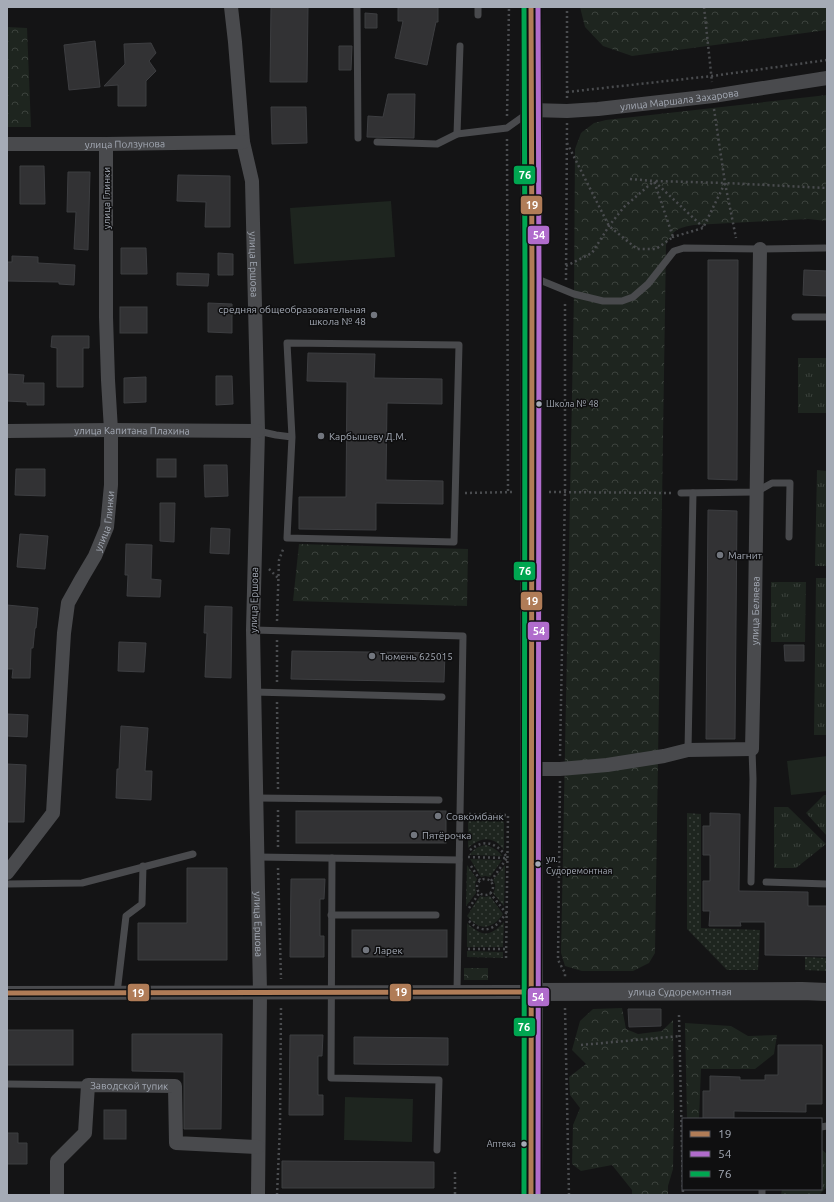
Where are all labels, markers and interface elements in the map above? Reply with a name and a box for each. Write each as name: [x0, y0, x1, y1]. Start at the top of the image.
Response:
street label: улица Маршала Захарова: [620, 87, 739, 112]
street label: улица Ползунова: [85, 138, 165, 150]
line badge: 76: [513, 165, 536, 185]
street label: улица Глинки: [101, 167, 112, 229]
text: 76: [519, 169, 531, 181]
line badge: 19: [520, 195, 543, 215]
text: 19: [526, 199, 538, 211]
line badge: 54: [527, 225, 550, 245]
text: 54: [533, 229, 545, 241]
street label: улица Ершова: [248, 231, 260, 297]
place label: средняя общеобразовательная школа № 48: [218, 304, 366, 327]
marker: средняя общеобразовательная школа № 48: [369, 310, 379, 320]
marker: Школа № 48: [534, 399, 544, 409]
place label: Школа № 48: [546, 399, 599, 409]
street label: улица Капитана Плахина: [74, 424, 190, 436]
marker: Карбышеву Д.М.: [316, 431, 326, 441]
place label: Карбышеву Д.М.: [329, 431, 407, 442]
street label: улица Глинки: [92, 490, 116, 553]
marker: Магнит: [715, 550, 725, 560]
place label: Магнит: [728, 550, 763, 561]
line badge: 76: [513, 561, 536, 581]
text: 76: [519, 565, 531, 577]
street label: улица Ершова: [248, 567, 260, 633]
street label: улица Беляева: [749, 576, 761, 645]
line badge: 19: [520, 591, 543, 611]
text: 19: [526, 595, 538, 607]
line badge: 54: [527, 621, 550, 641]
text: 54: [533, 625, 545, 637]
marker: Тюмень 625015: [367, 651, 377, 661]
place label: Тюмень 625015: [380, 651, 453, 662]
marker: Совкомбанк: [433, 811, 443, 821]
place label: Совкомбанк: [446, 811, 504, 822]
marker: Пятёрочка: [409, 830, 419, 840]
place label: Пятёрочка: [422, 830, 471, 841]
place label: ул. Судоремонтная: [546, 854, 612, 876]
marker: ул. Судоремонтная: [533, 859, 543, 869]
street label: улица Ершова: [253, 891, 265, 957]
marker: Ларек: [361, 945, 371, 955]
place label: Ларек: [374, 945, 403, 956]
line badge: 19: [127, 983, 150, 1002]
line badge: 19: [389, 983, 412, 1002]
text: 19: [395, 986, 407, 998]
street label: улица Судоремонтная: [628, 986, 732, 997]
text: 19: [132, 987, 144, 999]
line badge: 54: [527, 987, 550, 1007]
text: 54: [532, 991, 544, 1003]
line badge: 76: [513, 1017, 536, 1037]
text: 76: [518, 1021, 530, 1033]
street label: Заводской тупик: [90, 1080, 168, 1091]
legend: [682, 1118, 822, 1190]
text: 19: [718, 1127, 732, 1140]
place label: Аптека: [487, 1139, 516, 1149]
marker: Аптека: [519, 1139, 529, 1149]
text: 54: [718, 1147, 732, 1160]
text: 76: [718, 1167, 732, 1180]

